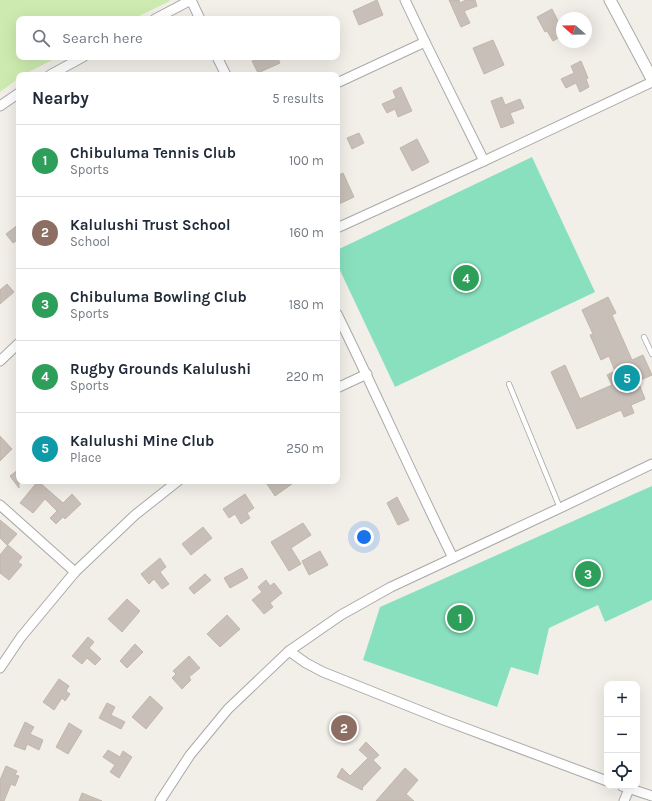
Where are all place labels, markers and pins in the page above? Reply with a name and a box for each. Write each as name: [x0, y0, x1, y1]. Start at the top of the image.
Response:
pin: 4: [453, 263, 479, 293]
pin: 5: [614, 363, 640, 393]
pin: 3: [575, 559, 601, 589]
pin: 1: [447, 603, 473, 633]
pin: 2: [331, 713, 357, 743]

